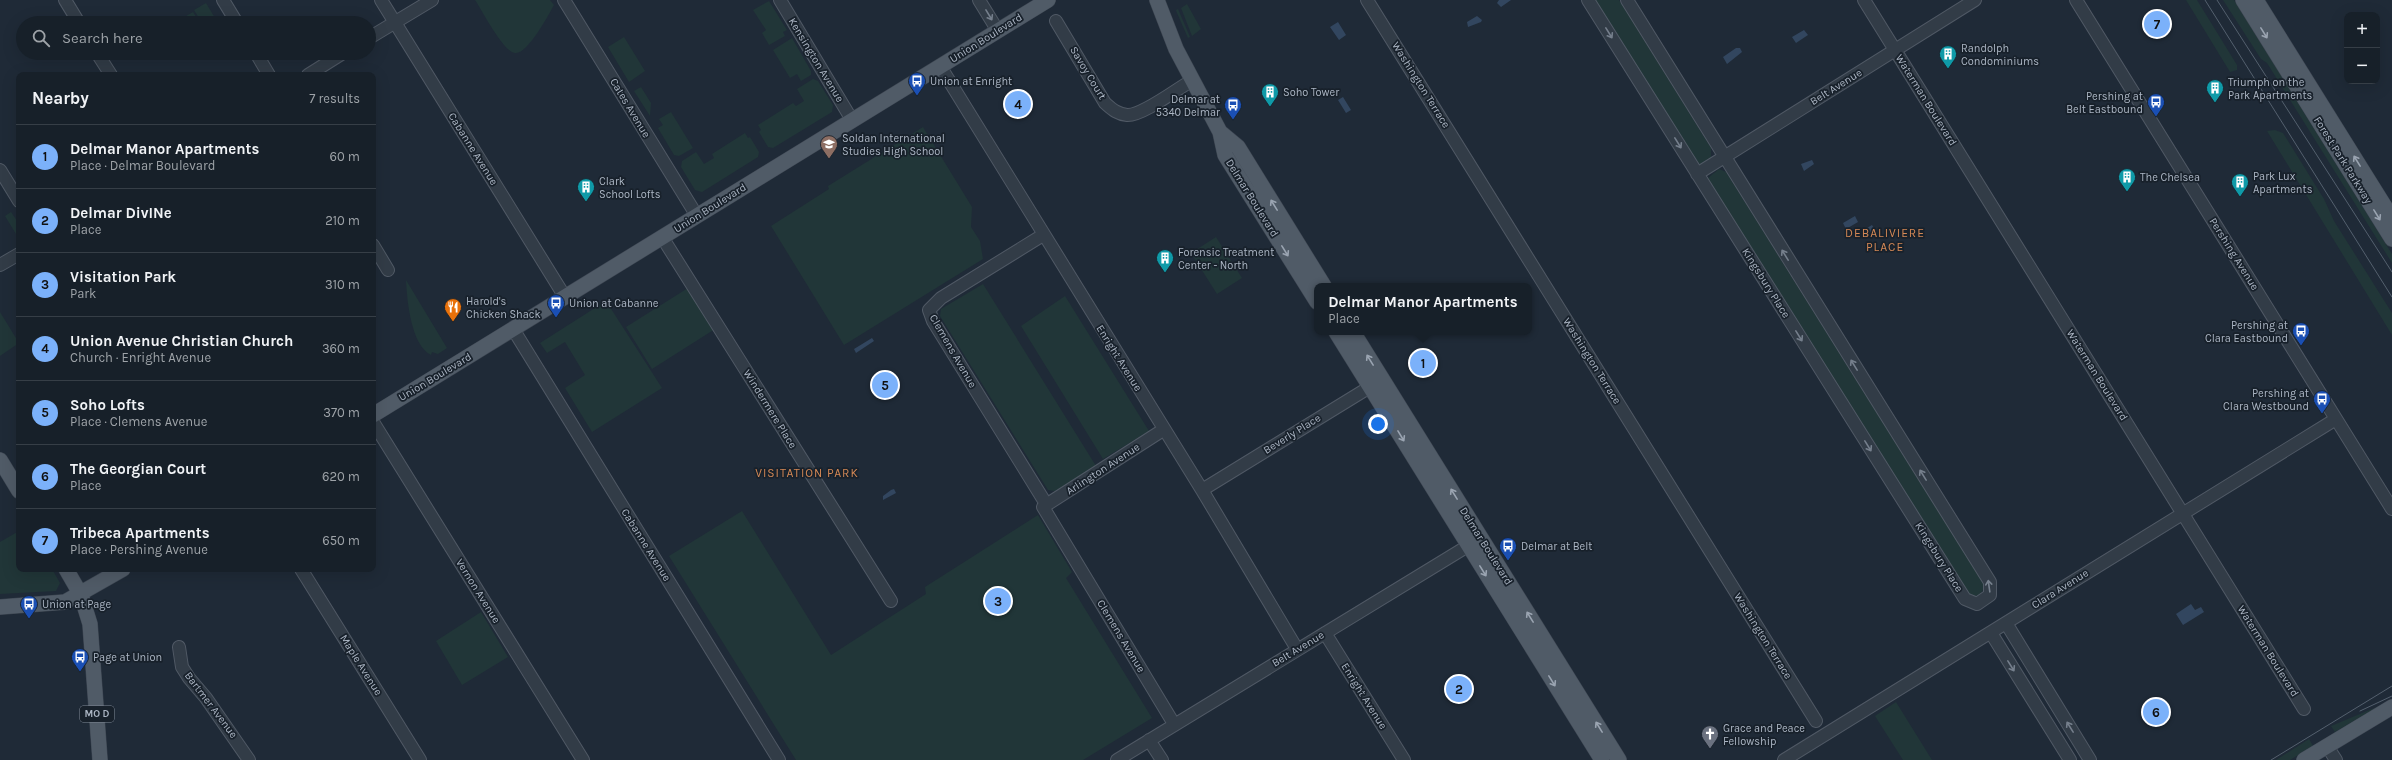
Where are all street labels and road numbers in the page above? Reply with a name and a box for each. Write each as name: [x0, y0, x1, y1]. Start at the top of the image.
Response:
street label: Union Boulevard: [947, 11, 1025, 65]
street label: Kensington Avenue: [786, 15, 847, 105]
street label: Washington Terrace: [1389, 40, 1453, 131]
street label: Savoy Court: [1067, 44, 1109, 102]
street label: Waterman Boulevard: [1893, 52, 1959, 148]
street label: Belt Avenue: [1808, 66, 1865, 108]
street label: Cates Avenue: [607, 76, 653, 140]
street label: Cabanne Avenue: [445, 110, 501, 188]
street label: Forest Park Parkway: [2311, 114, 2375, 206]
street label: Delmar Boulevard: [1223, 157, 1281, 239]
street label: Union Boulevard: [671, 181, 749, 235]
street label: Pershing Avenue: [2206, 215, 2262, 293]
street label: Kingsbury Place: [1739, 246, 1793, 321]
street label: Clemens Avenue: [927, 312, 979, 390]
street label: Washington Terrace: [1560, 316, 1624, 407]
street label: Enright Avenue: [1093, 322, 1145, 394]
street label: Waterman Boulevard: [2064, 327, 2130, 423]
street label: Union Boulevard: [396, 350, 474, 404]
street label: Windermere Place: [740, 367, 800, 451]
street label: Beverly Place: [1261, 411, 1323, 457]
street label: Arlington Avenue: [1064, 440, 1143, 498]
street label: Delmar Boulevard: [1457, 505, 1515, 587]
street label: Cabanne Avenue: [618, 506, 674, 584]
street label: Kingsbury Place: [1912, 520, 1966, 595]
street label: Vernon Avenue: [453, 556, 503, 626]
street label: Clara Avenue: [2029, 566, 2091, 612]
street label: Washington Terrace: [1731, 591, 1795, 682]
street label: Clemens Avenue: [1094, 597, 1148, 675]
street label: Waterman Boulevard: [2235, 603, 2301, 699]
street label: Belt Avenue: [1270, 628, 1327, 670]
street label: Maple Avenue: [337, 632, 385, 698]
street label: Enright Avenue: [1338, 660, 1390, 732]
street label: Bartmer Avenue: [182, 669, 240, 741]
road number: MO D: [80, 706, 114, 722]

